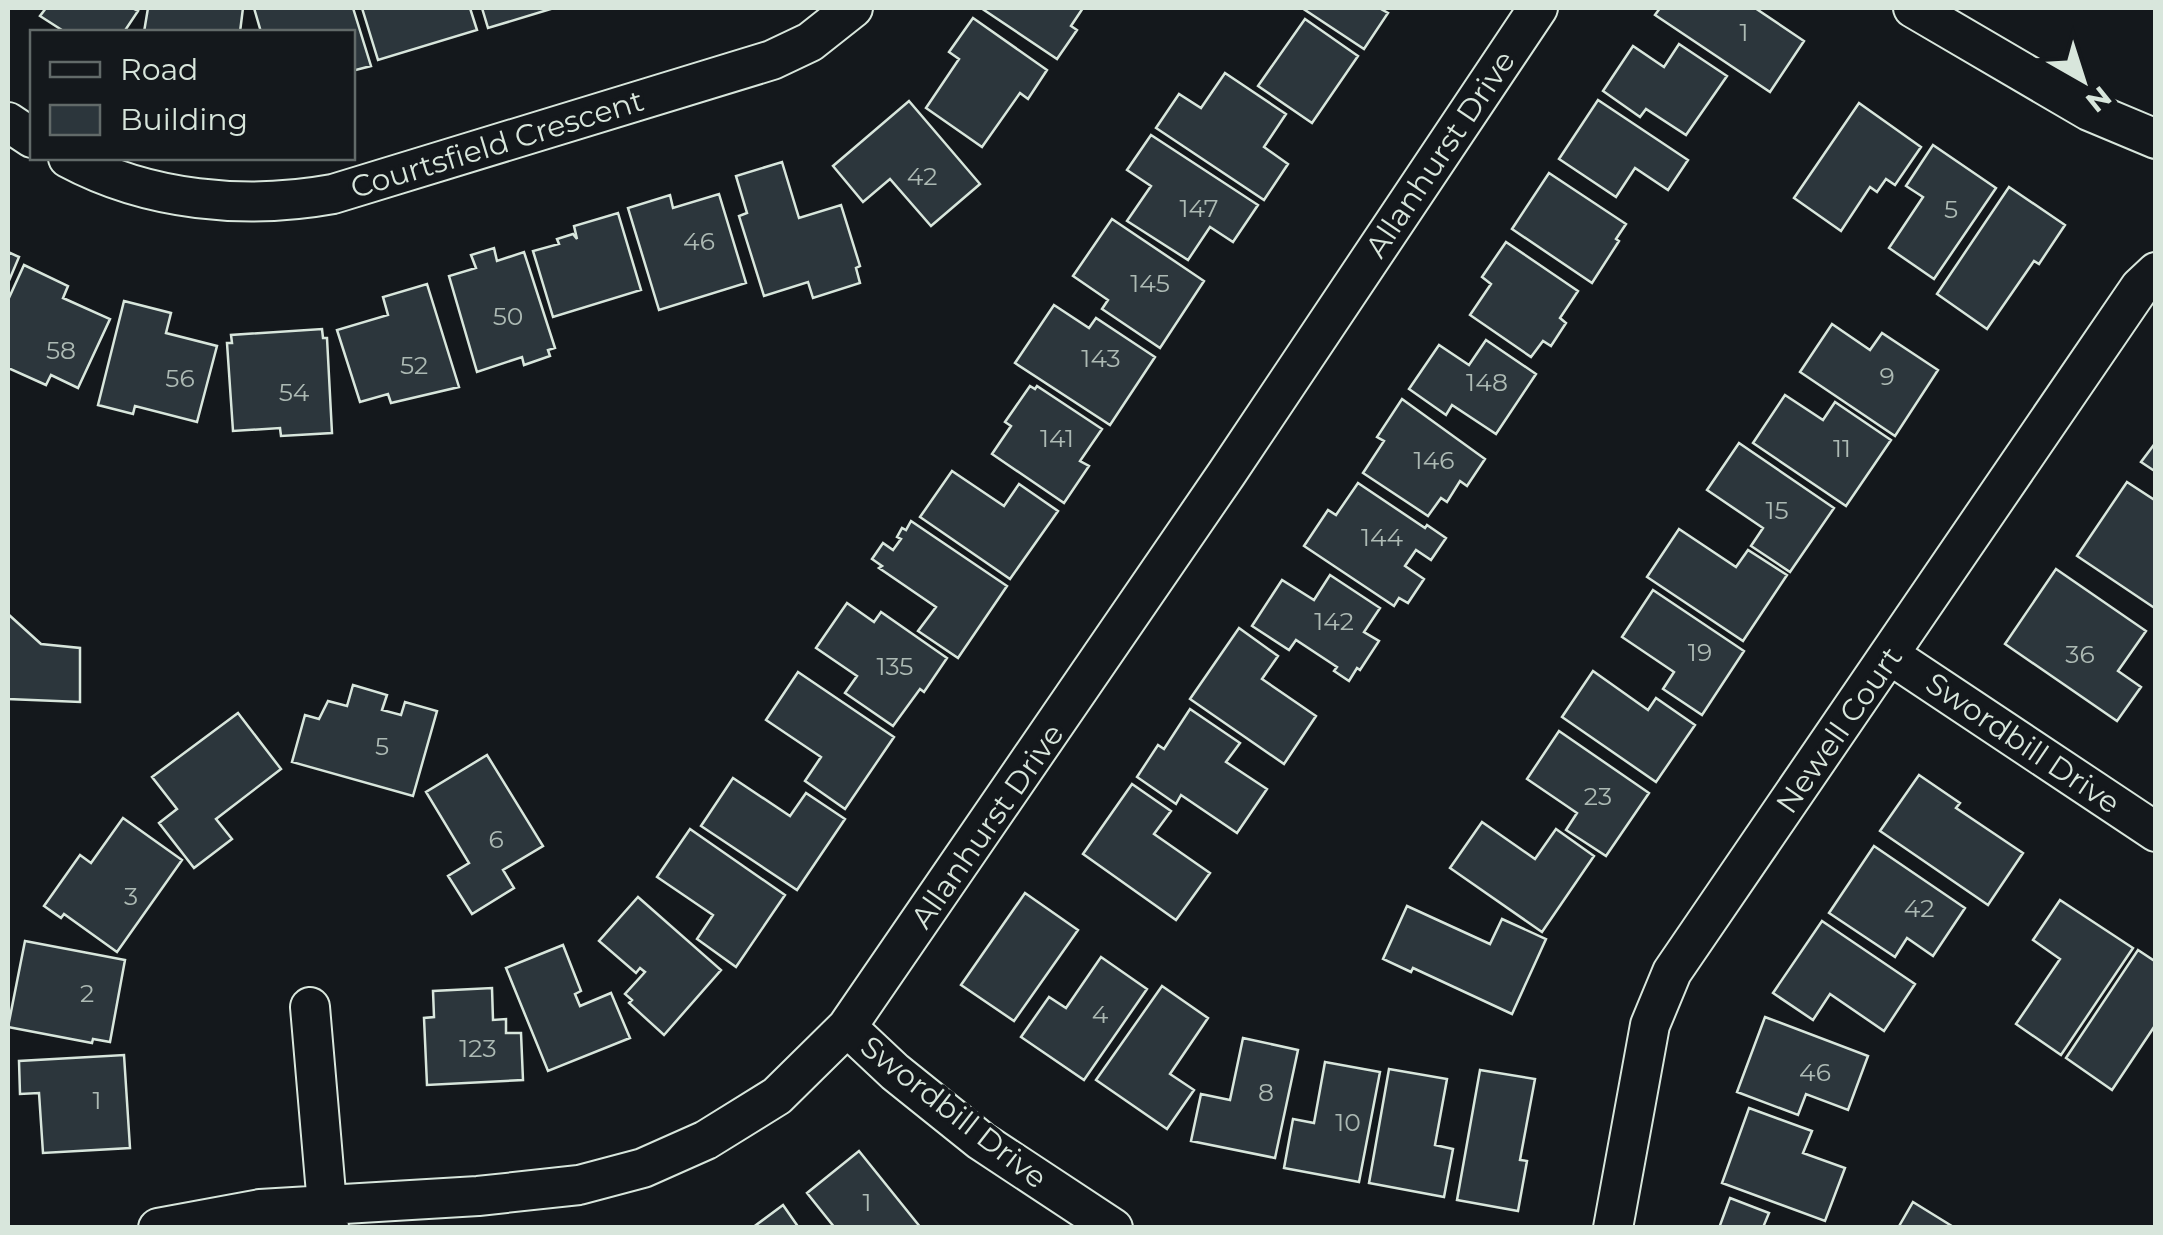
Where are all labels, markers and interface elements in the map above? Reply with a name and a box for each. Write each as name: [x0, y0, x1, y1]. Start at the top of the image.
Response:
house number: 1: [1739, 17, 1749, 47]
legend: [30, 30, 355, 160]
north arrow: [2033, 30, 2133, 130]
street label: Allanhurst Drive: [1357, 44, 1523, 264]
text: Road: [120, 51, 198, 88]
text: N: [2079, 79, 2118, 120]
street label: Courtsfield Crescent: [346, 82, 648, 206]
text: Building: [120, 101, 248, 138]
house number: 42: [907, 161, 937, 191]
house number: 147: [1179, 193, 1219, 223]
house number: 5: [1944, 194, 1958, 224]
house number: 46: [683, 226, 715, 256]
house number: 145: [1130, 268, 1170, 298]
house number: 50: [493, 301, 523, 331]
house number: 58: [46, 335, 76, 365]
house number: 143: [1081, 343, 1121, 373]
house number: 52: [400, 350, 428, 380]
house number: 9: [1879, 361, 1895, 391]
house number: 56: [165, 363, 195, 393]
house number: 148: [1466, 367, 1508, 397]
house number: 54: [279, 377, 310, 407]
house number: 141: [1040, 423, 1074, 453]
house number: 11: [1833, 433, 1851, 463]
house number: 146: [1414, 445, 1454, 475]
house number: 15: [1765, 495, 1789, 525]
house number: 144: [1361, 522, 1404, 552]
house number: 142: [1314, 606, 1354, 636]
house number: 19: [1688, 637, 1712, 667]
house number: 36: [2065, 639, 2095, 669]
street label: Newell Court: [1768, 640, 1910, 820]
house number: 135: [876, 651, 914, 681]
street label: Swordbill Drive: [1919, 665, 2127, 821]
street label: Allanhurst Drive: [903, 717, 1071, 935]
house number: 5: [375, 731, 389, 761]
house number: 23: [1584, 781, 1612, 811]
house number: 6: [488, 824, 504, 854]
house number: 3: [124, 881, 138, 911]
house number: 42: [1904, 893, 1934, 923]
house number: 2: [80, 978, 94, 1008]
house number: 4: [1092, 999, 1109, 1029]
street label: Swordbill Drive: [854, 1028, 1054, 1196]
house number: 123: [459, 1033, 497, 1063]
house number: 46: [1799, 1057, 1831, 1087]
house number: 8: [1258, 1077, 1274, 1107]
house number: 1: [92, 1085, 102, 1115]
house number: 10: [1335, 1107, 1361, 1137]
house number: 1: [862, 1187, 872, 1217]

